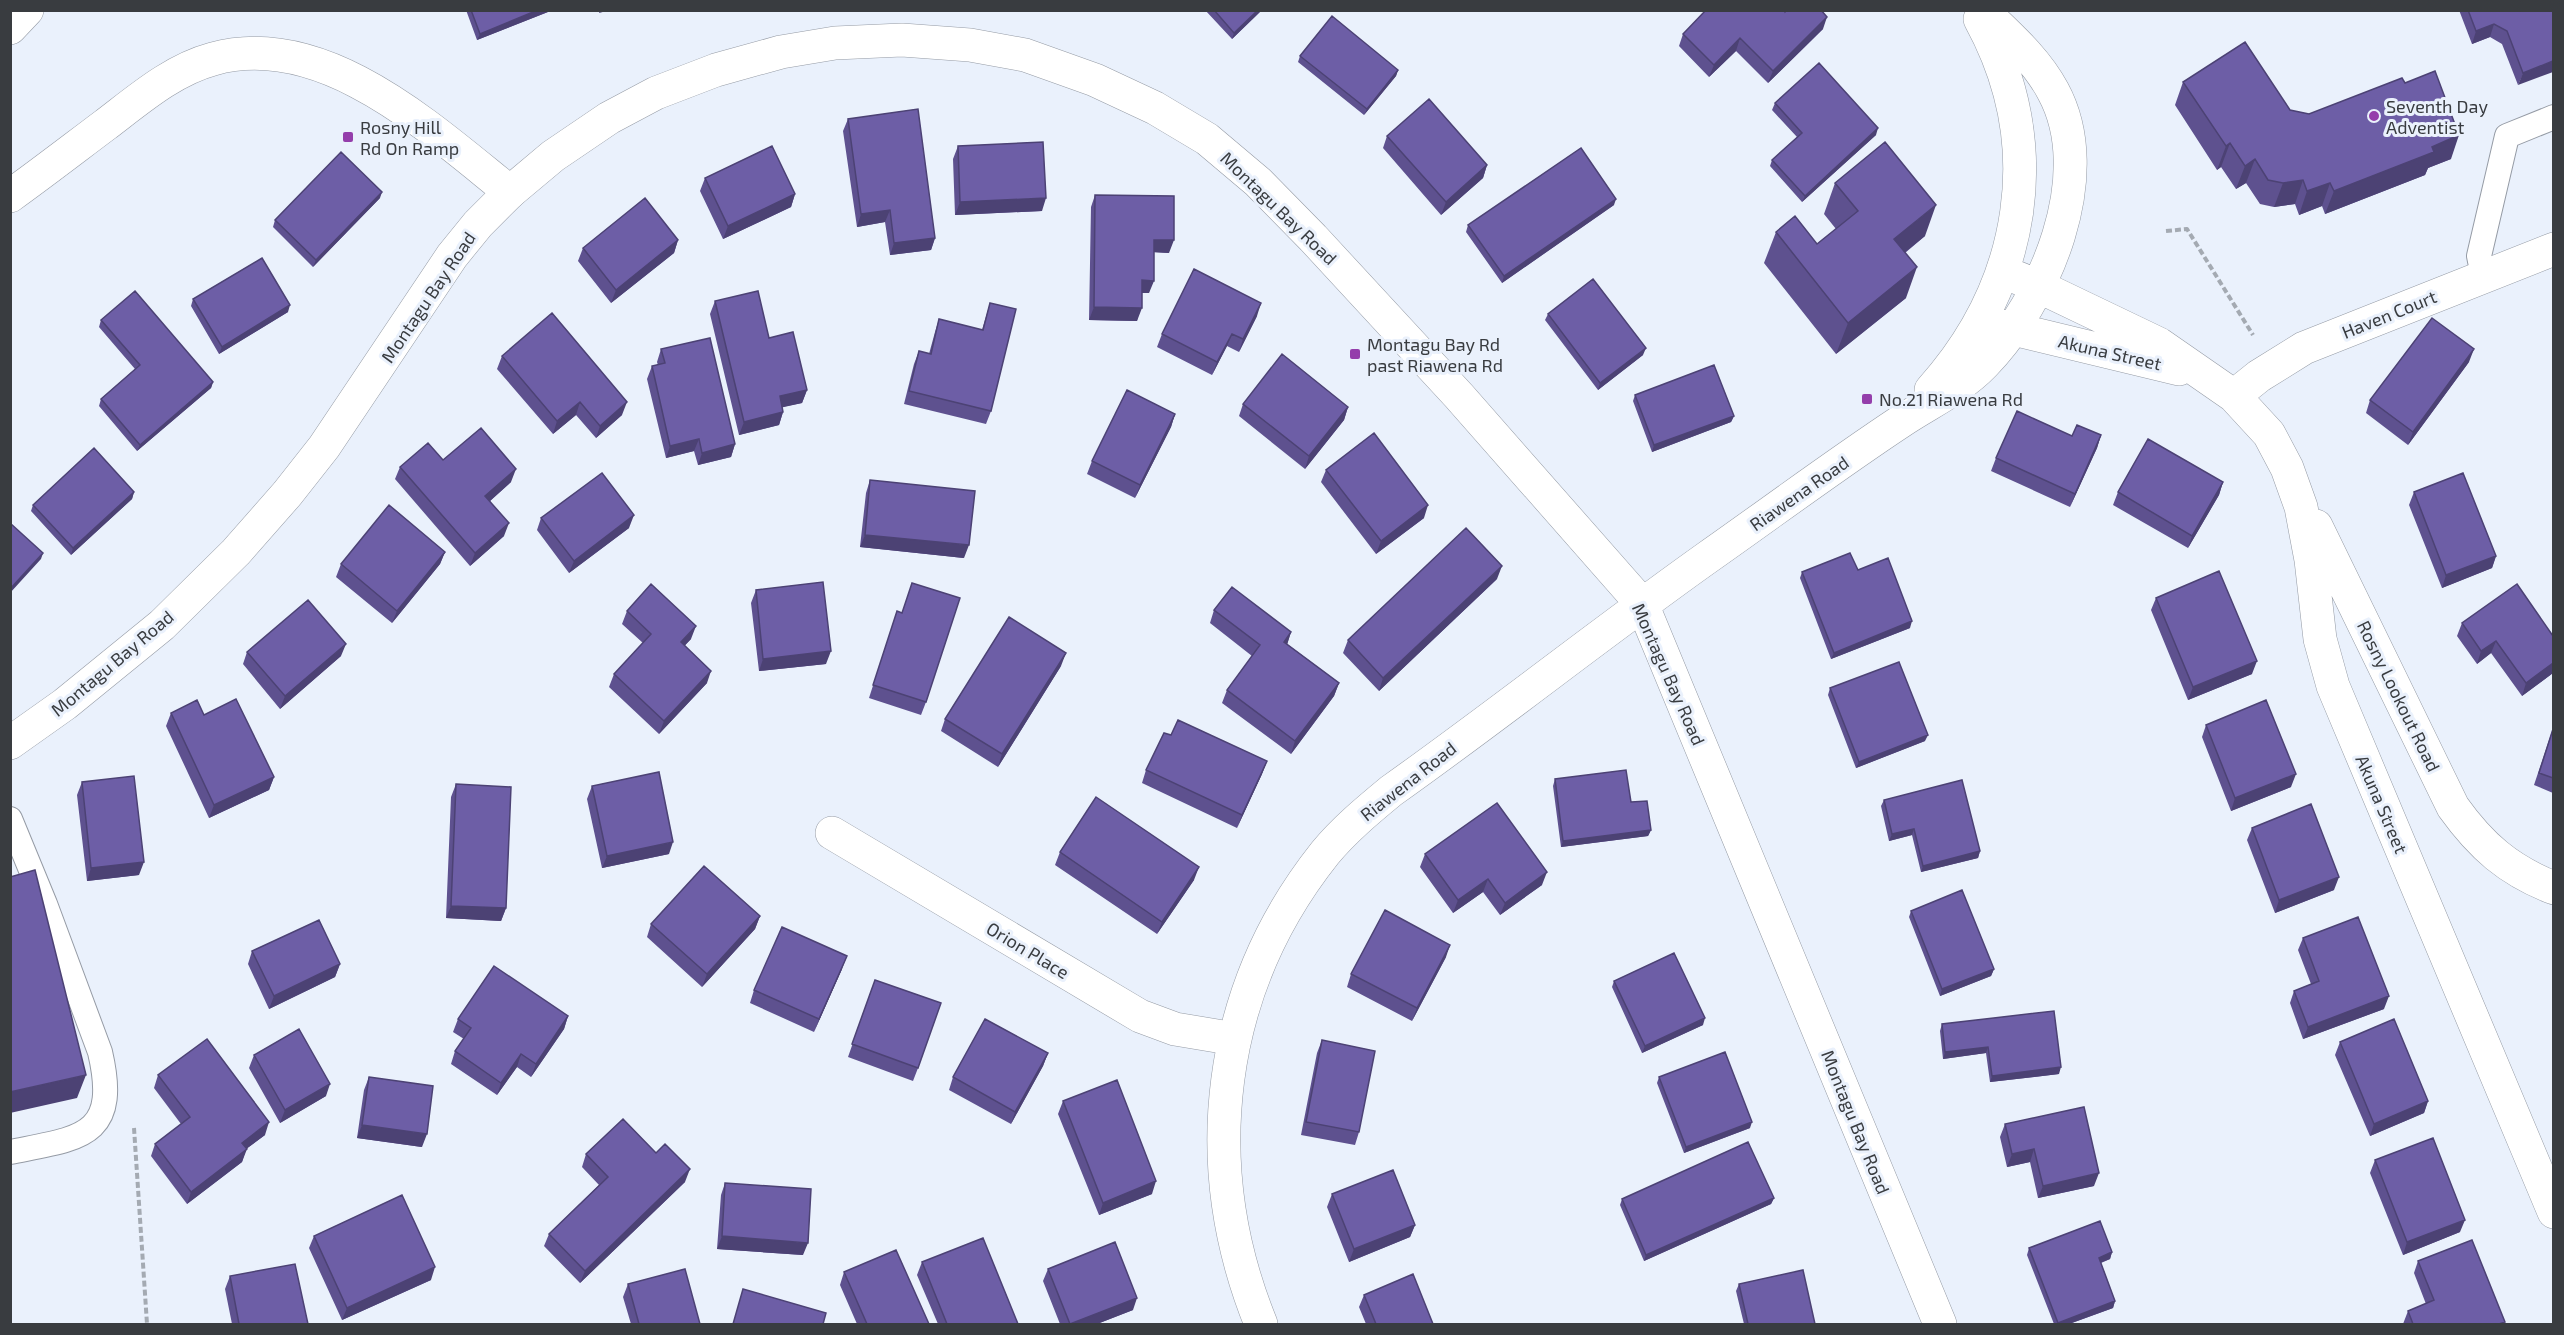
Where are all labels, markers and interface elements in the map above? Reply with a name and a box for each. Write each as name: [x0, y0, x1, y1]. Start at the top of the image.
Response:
place label: Seventh Day Adventist: [2386, 95, 2488, 138]
marker: Seventh Day Adventist: [2367, 109, 2381, 123]
place label: Rosny Hill Rd On Ramp: [360, 116, 459, 159]
marker: Rosny Hill Rd On Ramp: [341, 130, 355, 144]
street label: Montagu Bay Road: [1216, 147, 1342, 269]
street label: Montagu Bay Road: [376, 227, 480, 367]
street label: Haven Court: [2338, 285, 2440, 343]
street label: Akuna Street: [2056, 329, 2164, 375]
place label: Montagu Bay Rd past Riawena Rd: [1367, 333, 1503, 376]
marker: Montagu Bay Rd past Riawena Rd: [1348, 347, 1362, 361]
place label: No.21 Riawena Rd: [1879, 388, 2023, 410]
marker: No.21 Riawena Rd: [1860, 392, 1874, 406]
street label: Riawena Road: [1745, 451, 1853, 535]
street label: Montagu Bay Road: [1628, 600, 1710, 748]
street label: Montagu Bay Road: [46, 605, 178, 721]
street label: Rosny Lookout Road: [2353, 617, 2445, 775]
street label: Riawena Road: [1356, 737, 1460, 825]
street label: Akuna Street: [2351, 751, 2413, 857]
street label: Orion Place: [983, 917, 1073, 983]
street label: Montagu Bay Road: [1817, 1047, 1895, 1197]

